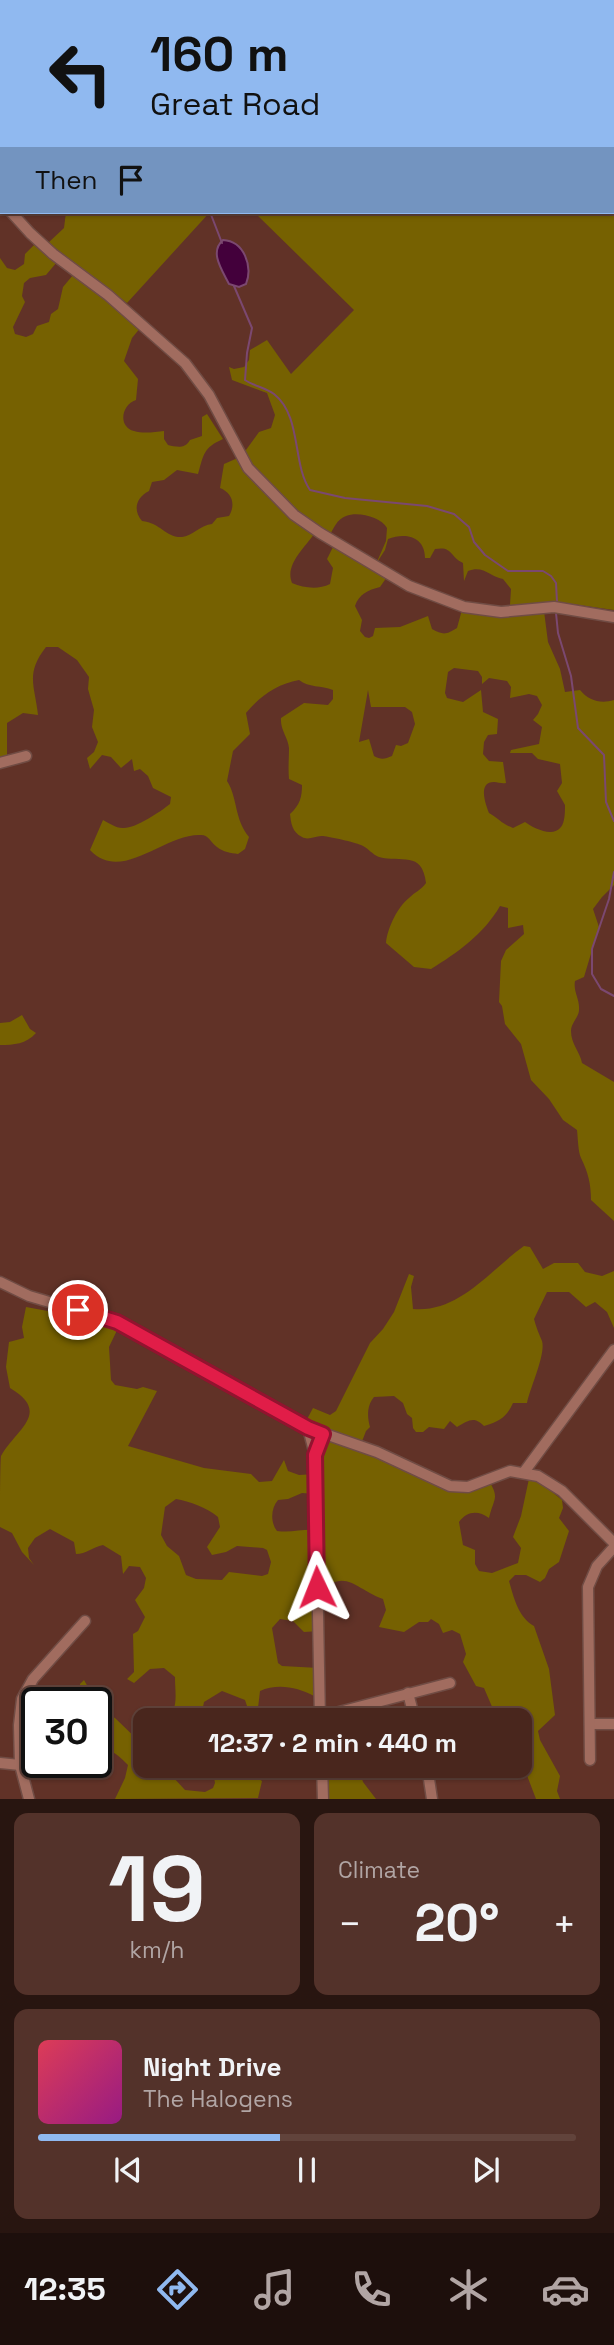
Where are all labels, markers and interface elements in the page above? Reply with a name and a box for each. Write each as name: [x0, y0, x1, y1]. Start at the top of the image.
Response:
text: 160 m: [150, 23, 288, 85]
icon: left: [35, 28, 126, 119]
text: Great Road: [150, 84, 320, 124]
icon: arrive: [112, 161, 150, 199]
text: Then: [35, 163, 98, 197]
pin: [48, 1280, 108, 1340]
icon: arrive: [59, 1291, 97, 1329]
position arrow: [280, 1550, 354, 1624]
speed limit sign: 30: [21, 1687, 112, 1778]
text: 12:37 · 2 min · 440 m: [208, 1726, 457, 1760]
text: 19: [108, 1831, 206, 1948]
text: Climate: [338, 1855, 420, 1885]
text: 20°: [414, 1890, 500, 1956]
text: −: [338, 1900, 362, 1948]
text: +: [552, 1900, 576, 1948]
text: km/h: [130, 1935, 184, 1965]
text: Night Drive: [143, 2050, 281, 2084]
text: The Halogens: [143, 2084, 293, 2114]
icon: previous: [109, 2151, 147, 2189]
icon: pause: [288, 2151, 326, 2189]
icon: next: [467, 2151, 505, 2189]
icon: directions: [153, 2265, 202, 2314]
icon: music: [250, 2265, 299, 2314]
icon: phone: [347, 2265, 396, 2314]
icon: climate: [444, 2265, 493, 2314]
icon: car: [541, 2265, 590, 2314]
text: 12:35: [24, 2269, 106, 2309]

